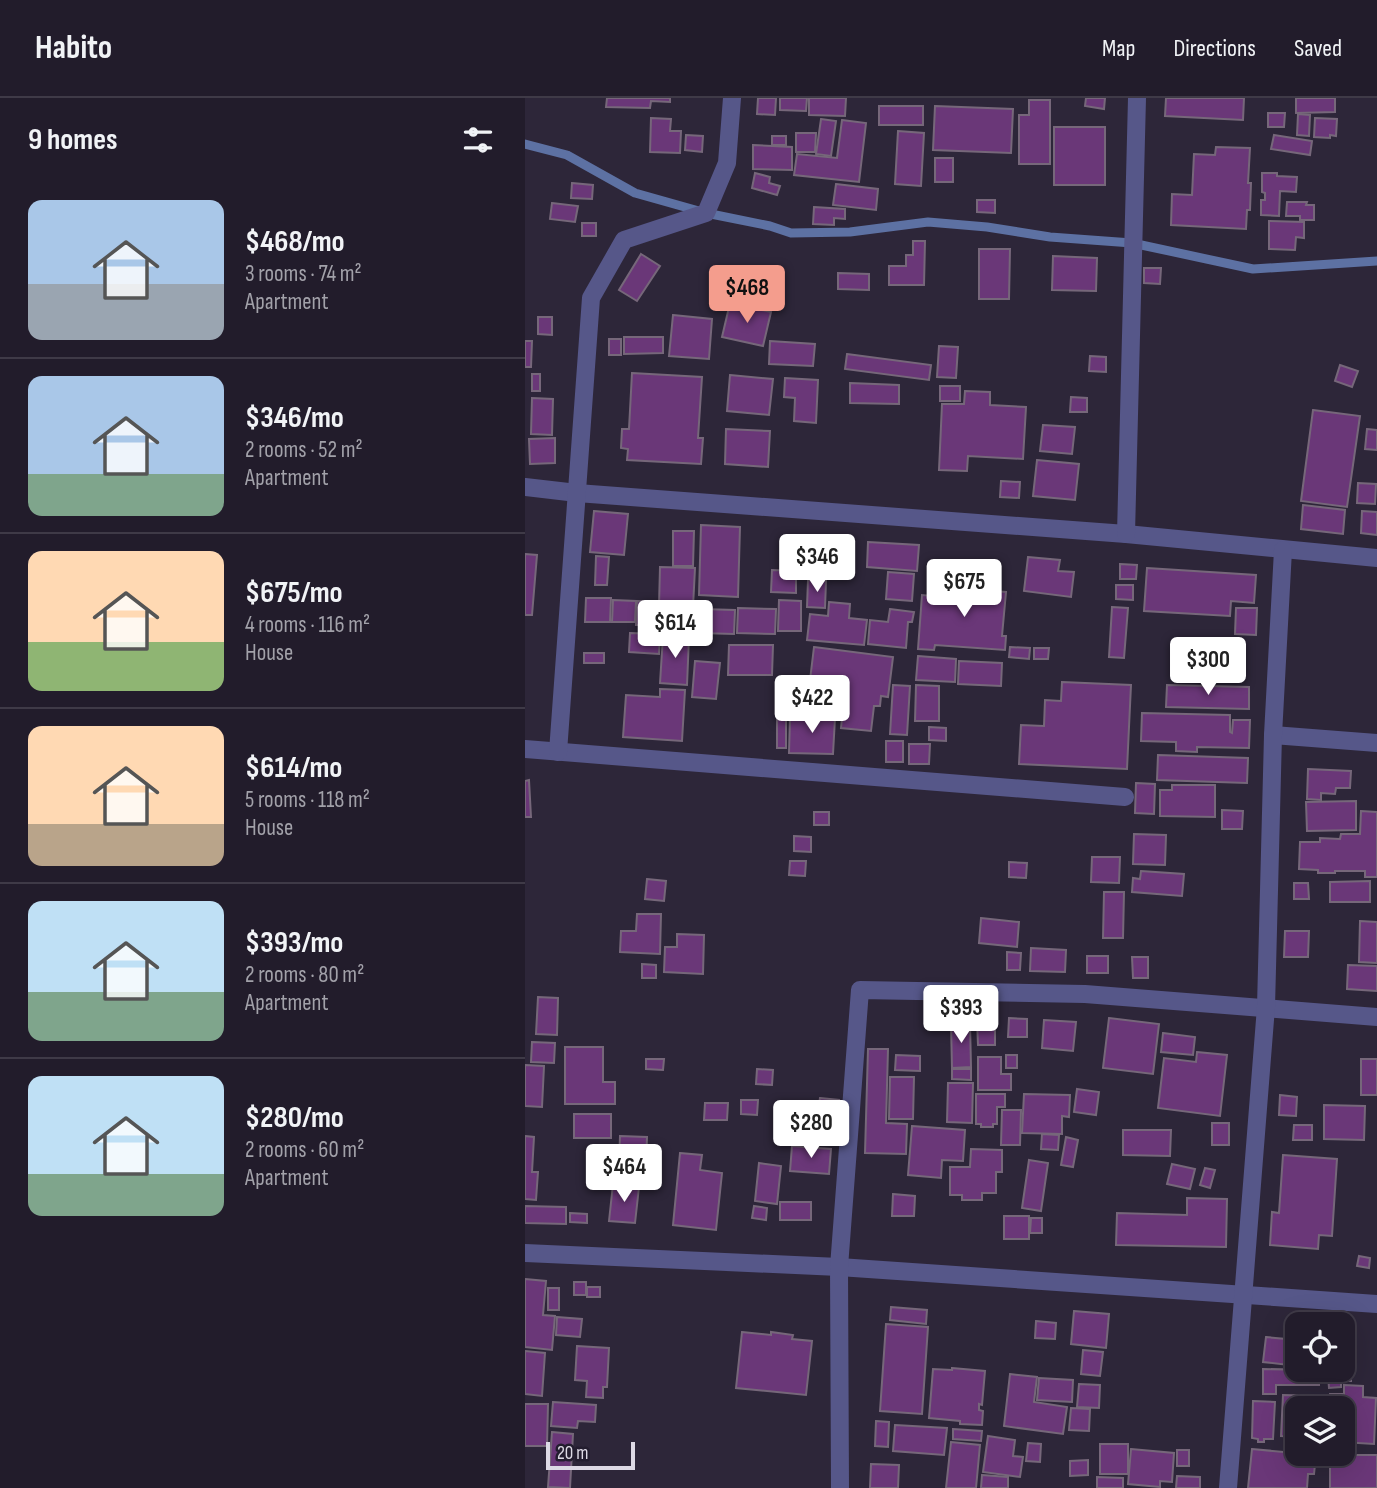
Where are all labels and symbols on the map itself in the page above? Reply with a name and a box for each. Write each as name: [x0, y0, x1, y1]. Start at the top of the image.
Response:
pin: $468: [706, 266, 788, 325]
pin: $346: [776, 534, 858, 594]
pin: $675: [923, 560, 1005, 619]
pin: $614: [634, 601, 716, 660]
pin: $300: [1167, 638, 1249, 697]
pin: $422: [771, 676, 853, 735]
pin: $393: [920, 986, 1002, 1045]
pin: $280: [770, 1100, 852, 1160]
pin: $464: [583, 1144, 665, 1204]
scale bar: [546, 1439, 635, 1471]

